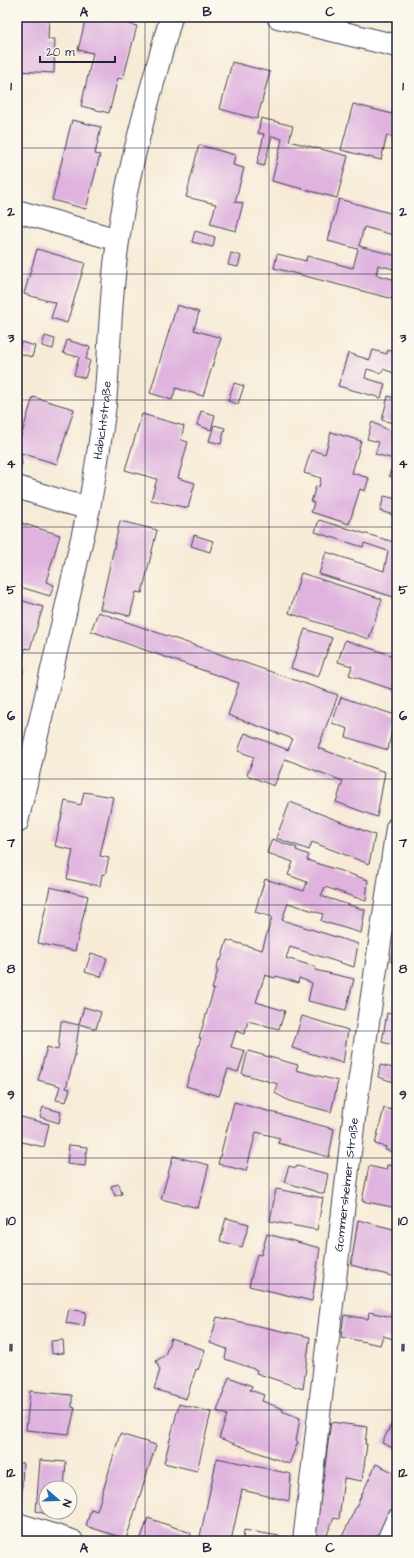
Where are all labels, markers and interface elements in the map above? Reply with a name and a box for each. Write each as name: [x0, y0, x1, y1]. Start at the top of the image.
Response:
text: A: [80, 3, 89, 21]
text: B: [202, 3, 212, 21]
text: C: [325, 3, 335, 21]
scale bar: [40, 38, 115, 64]
text: 20 m: [46, 44, 75, 61]
text: 1: [10, 77, 12, 95]
text: 1: [402, 77, 404, 95]
text: 2: [6, 203, 15, 221]
text: 2: [398, 203, 407, 221]
text: 3: [7, 329, 15, 347]
text: 3: [399, 329, 407, 347]
street label: Habichtstraße: [89, 380, 115, 461]
text: 4: [7, 455, 16, 473]
text: 4: [399, 455, 408, 473]
text: 5: [6, 581, 16, 599]
text: 5: [398, 581, 408, 599]
text: 6: [7, 707, 16, 725]
text: 6: [399, 707, 408, 725]
text: 7: [6, 834, 16, 852]
text: 7: [398, 834, 408, 852]
text: 8: [7, 960, 16, 978]
text: 8: [399, 960, 408, 978]
text: 9: [7, 1086, 15, 1104]
text: 9: [399, 1086, 407, 1104]
street label: Gommersheimer Straße: [330, 1116, 363, 1252]
text: 10: [6, 1212, 17, 1230]
text: 10: [398, 1212, 409, 1230]
text: 11: [9, 1338, 13, 1356]
text: 11: [401, 1338, 405, 1356]
text: 12: [6, 1464, 16, 1482]
text: 12: [398, 1464, 408, 1482]
north arrow: [38, 1480, 78, 1520]
text: N: [59, 1497, 75, 1509]
text: A: [80, 1539, 89, 1557]
text: B: [202, 1539, 212, 1557]
text: C: [325, 1539, 335, 1557]

